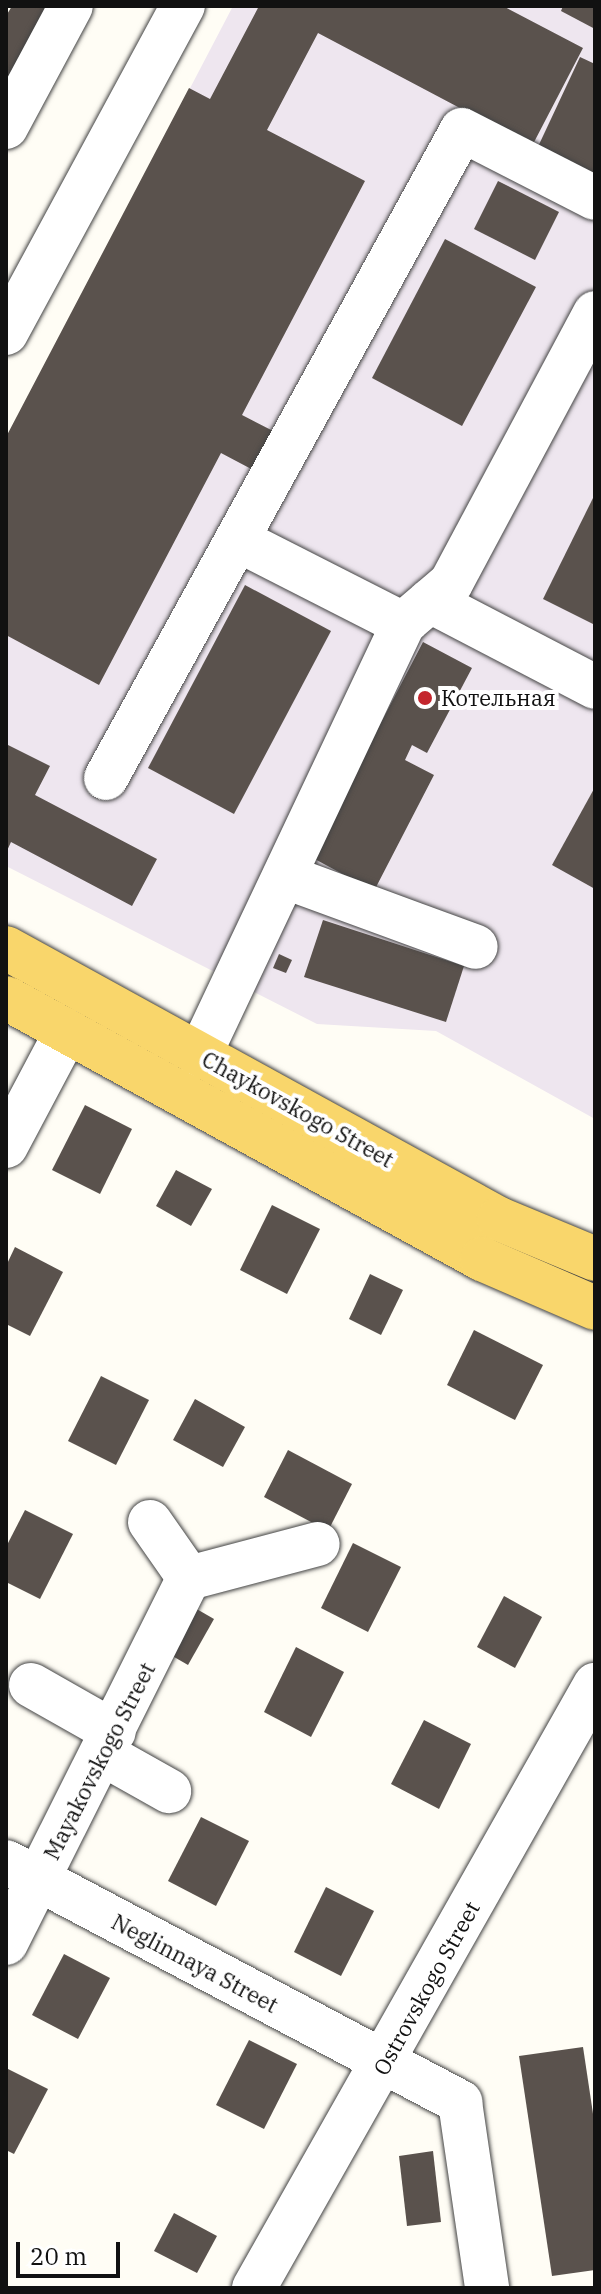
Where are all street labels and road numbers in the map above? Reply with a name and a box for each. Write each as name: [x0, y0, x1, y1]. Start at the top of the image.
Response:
street label: Chaykovskogo Street: [198, 1045, 398, 1173]
street label: Mayakovskogo Street: [38, 1658, 160, 1864]
street label: Ostrovskogo Street: [367, 1897, 485, 2079]
street label: Neglinnaya Street: [107, 1908, 283, 2018]

